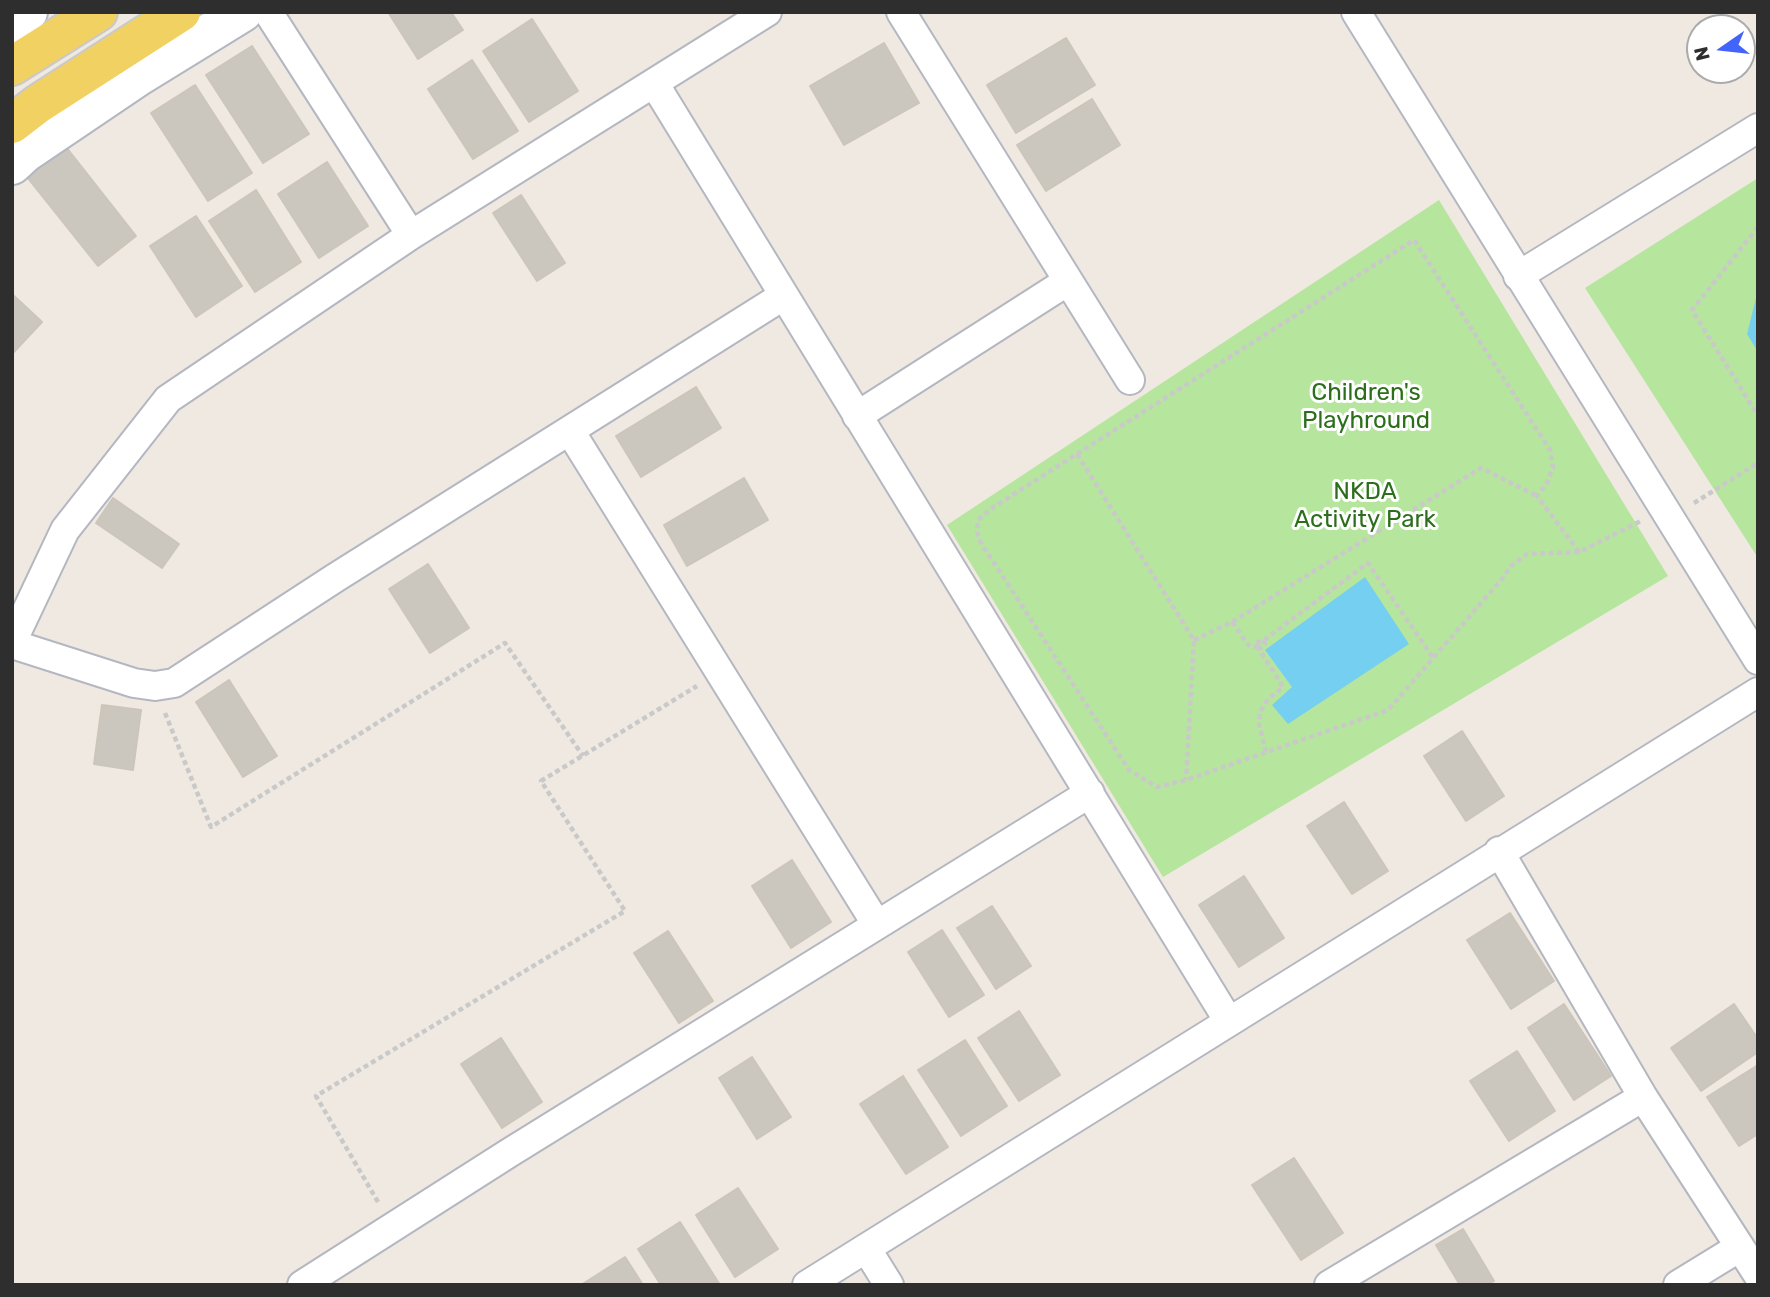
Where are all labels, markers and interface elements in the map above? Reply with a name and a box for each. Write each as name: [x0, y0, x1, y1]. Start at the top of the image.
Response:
north arrow: [1686, 14, 1756, 84]
text: N: [1689, 44, 1715, 63]
park label: Children's Playhround: [1302, 379, 1430, 435]
park label: NKDA Activity Park: [1294, 478, 1436, 534]

